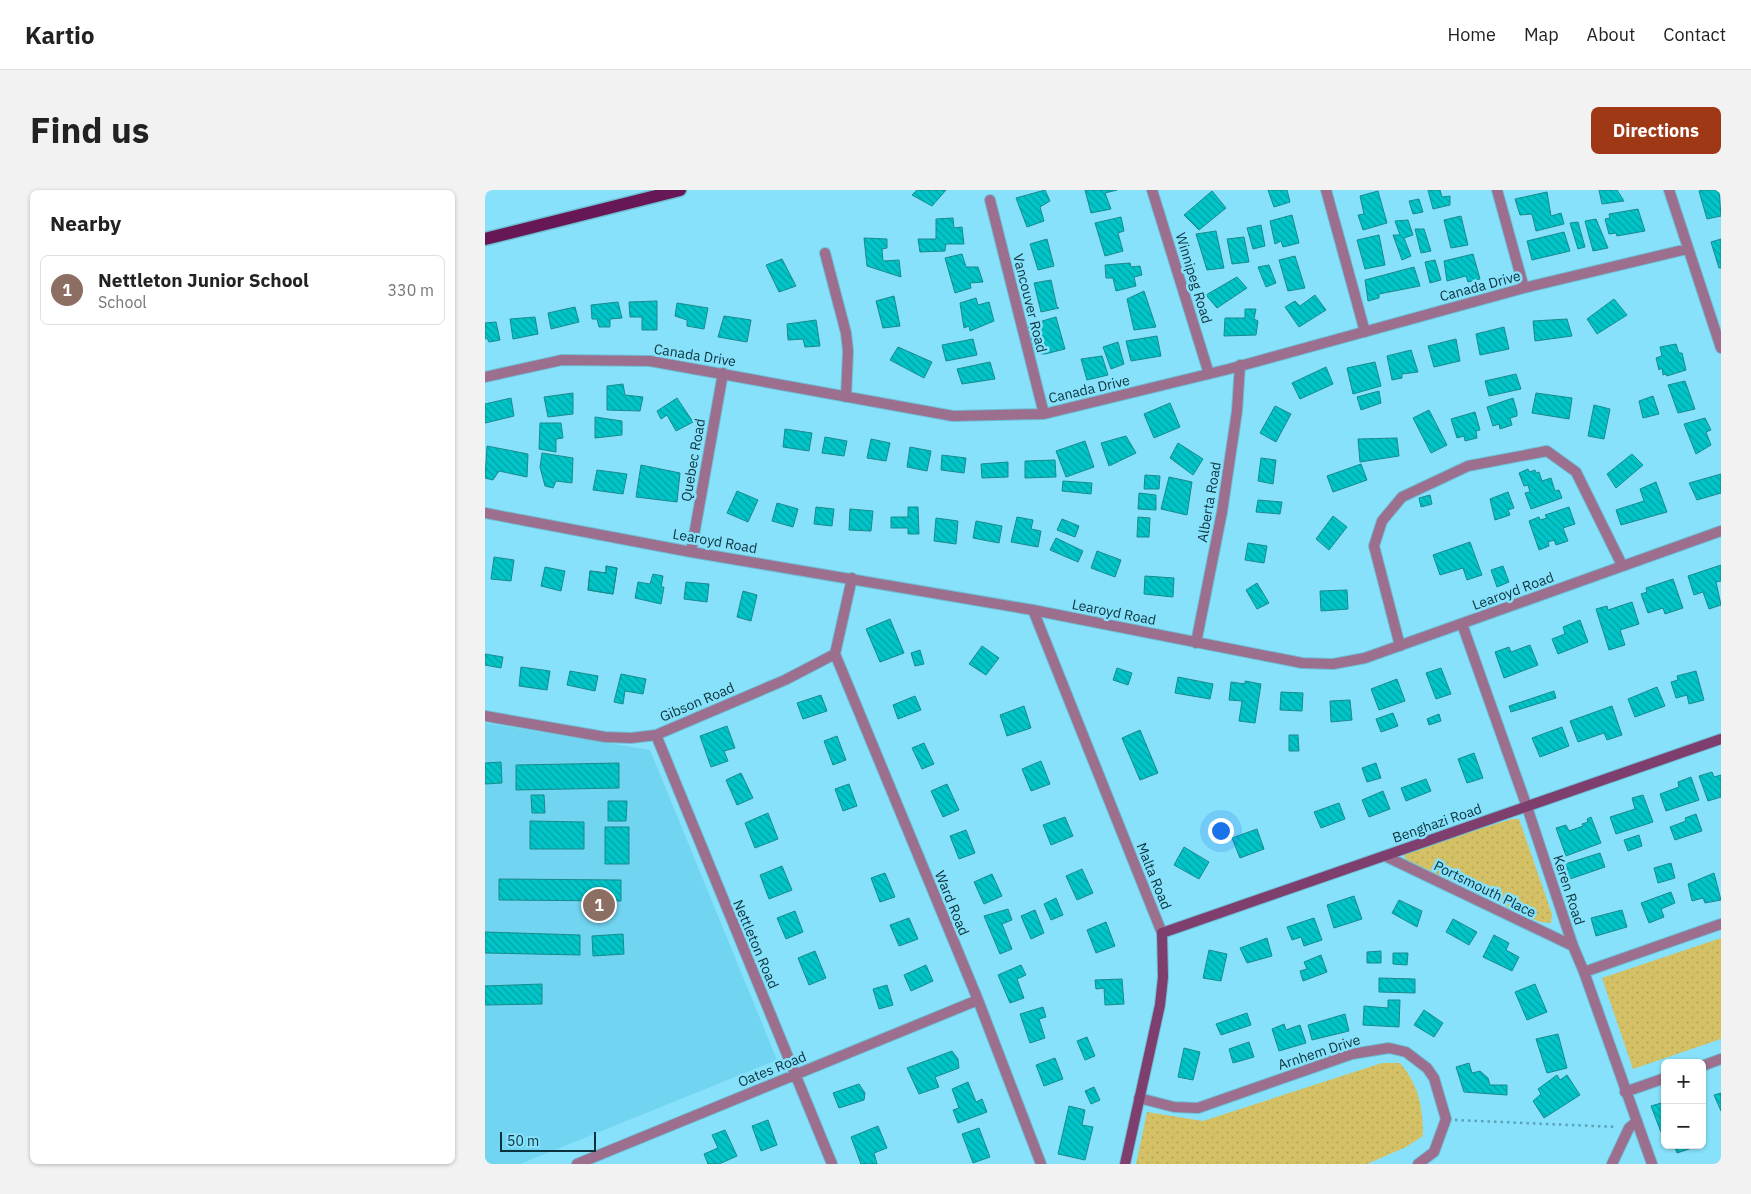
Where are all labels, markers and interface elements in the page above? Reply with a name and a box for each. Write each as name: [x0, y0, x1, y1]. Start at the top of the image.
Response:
text: Kartio: [25, 19, 95, 51]
text: Home: [1448, 23, 1496, 46]
text: Map: [1524, 23, 1559, 46]
text: About: [1587, 23, 1635, 46]
text: Contact: [1663, 23, 1726, 46]
text: Find us: [30, 107, 149, 153]
button: Directions: [1591, 107, 1721, 154]
text: Nearby: [50, 209, 121, 237]
street label: Winnipeg Road: [1172, 230, 1216, 326]
street label: Vancouver Road: [1009, 252, 1051, 354]
street label: Canada Drive: [1438, 266, 1523, 305]
text: Nettleton Junior School: [98, 268, 309, 292]
text: 1: [62, 280, 72, 300]
text: 330 m: [387, 280, 434, 300]
text: School: [98, 292, 147, 312]
street label: Canada Drive: [653, 340, 738, 370]
street label: Canada Drive: [1047, 371, 1132, 407]
street label: Quebec Road: [677, 417, 709, 503]
street label: Alberta Road: [1193, 460, 1225, 544]
street label: Learoyd Road: [671, 525, 759, 557]
street label: Learoyd Road: [1470, 568, 1556, 614]
street label: Learoyd Road: [1070, 595, 1158, 629]
street label: Gibson Road: [657, 678, 737, 726]
street label: Benghazi Road: [1390, 799, 1484, 847]
your location: [1208, 818, 1234, 844]
street label: Malta Road: [1132, 840, 1176, 912]
street label: Keren Road: [1549, 853, 1589, 927]
street label: Portsmouth Place: [1431, 856, 1539, 922]
street label: Ward Road: [931, 868, 973, 938]
pin: 1: [583, 886, 615, 924]
street label: Nettleton Road: [729, 897, 783, 991]
street label: Arnhem Drive: [1275, 1030, 1363, 1074]
street label: Oates Road: [735, 1047, 809, 1091]
map controls: [1661, 1059, 1706, 1149]
button: +: [1661, 1059, 1706, 1104]
button: −: [1661, 1104, 1706, 1149]
scale bar: [500, 1129, 596, 1152]
text: 50 m: [507, 1132, 539, 1150]

